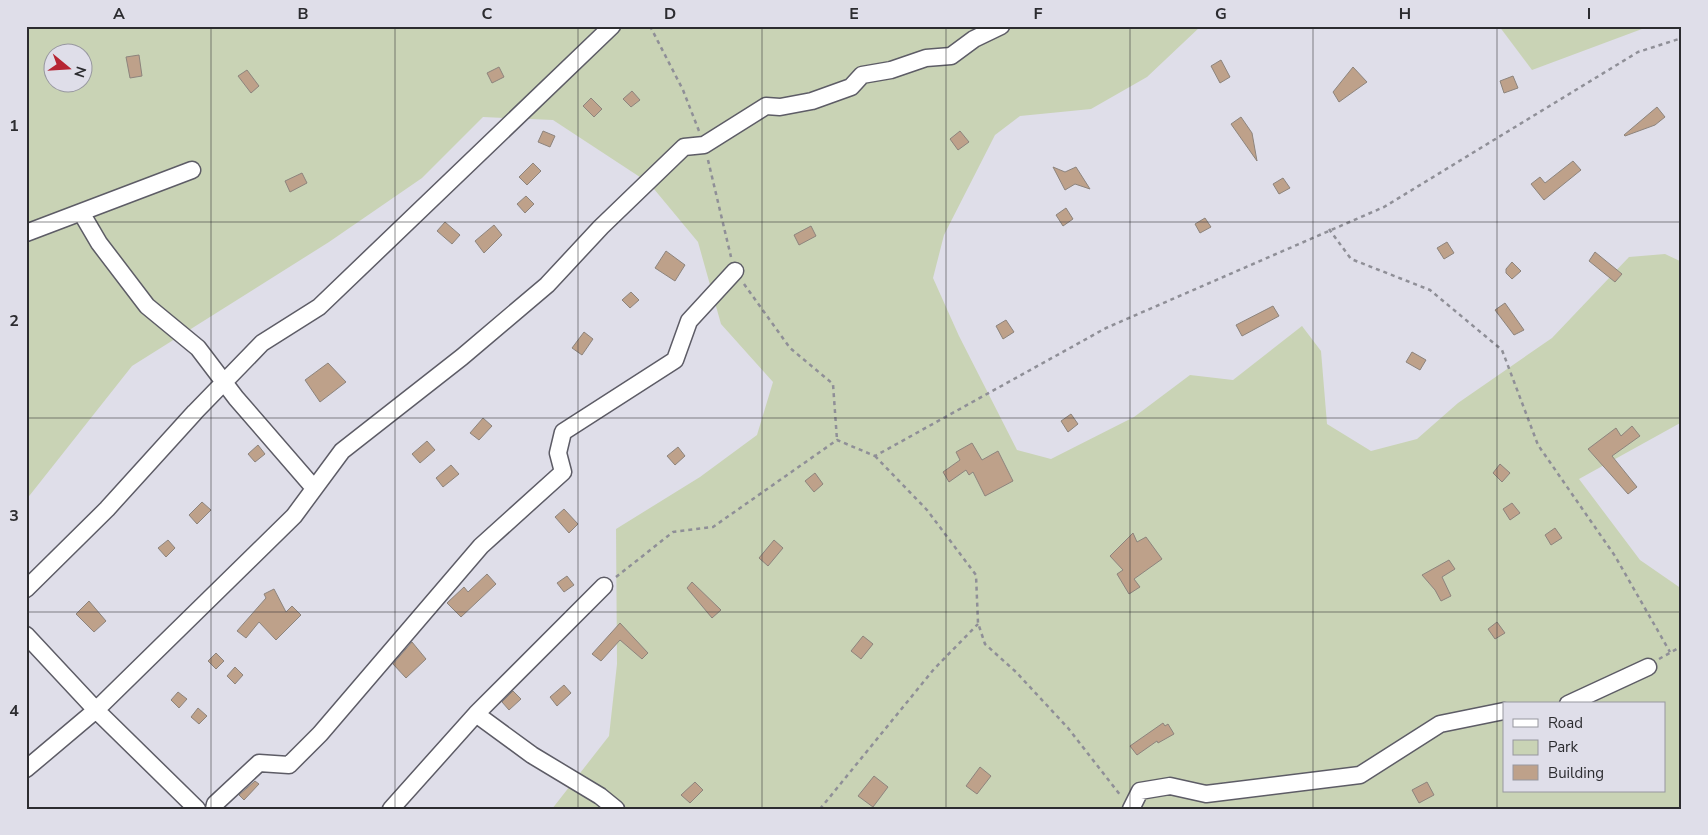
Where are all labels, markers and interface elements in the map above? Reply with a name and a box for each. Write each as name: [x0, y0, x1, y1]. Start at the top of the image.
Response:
text: A: [113, 3, 125, 25]
text: B: [297, 3, 309, 25]
text: C: [482, 3, 493, 25]
text: D: [664, 3, 676, 25]
text: E: [849, 3, 859, 25]
text: F: [1034, 3, 1043, 25]
text: G: [1215, 3, 1227, 25]
text: H: [1399, 3, 1411, 25]
text: I: [1587, 3, 1591, 25]
north arrow: [42, 42, 92, 92]
text: N: [69, 64, 91, 80]
text: 1: [9, 115, 19, 137]
text: 2: [9, 310, 19, 332]
text: 3: [9, 505, 19, 527]
text: 4: [9, 700, 19, 722]
legend: [1503, 702, 1666, 792]
text: Road: [1548, 713, 1583, 733]
text: Park: [1548, 737, 1578, 757]
text: Building: [1548, 763, 1604, 783]

